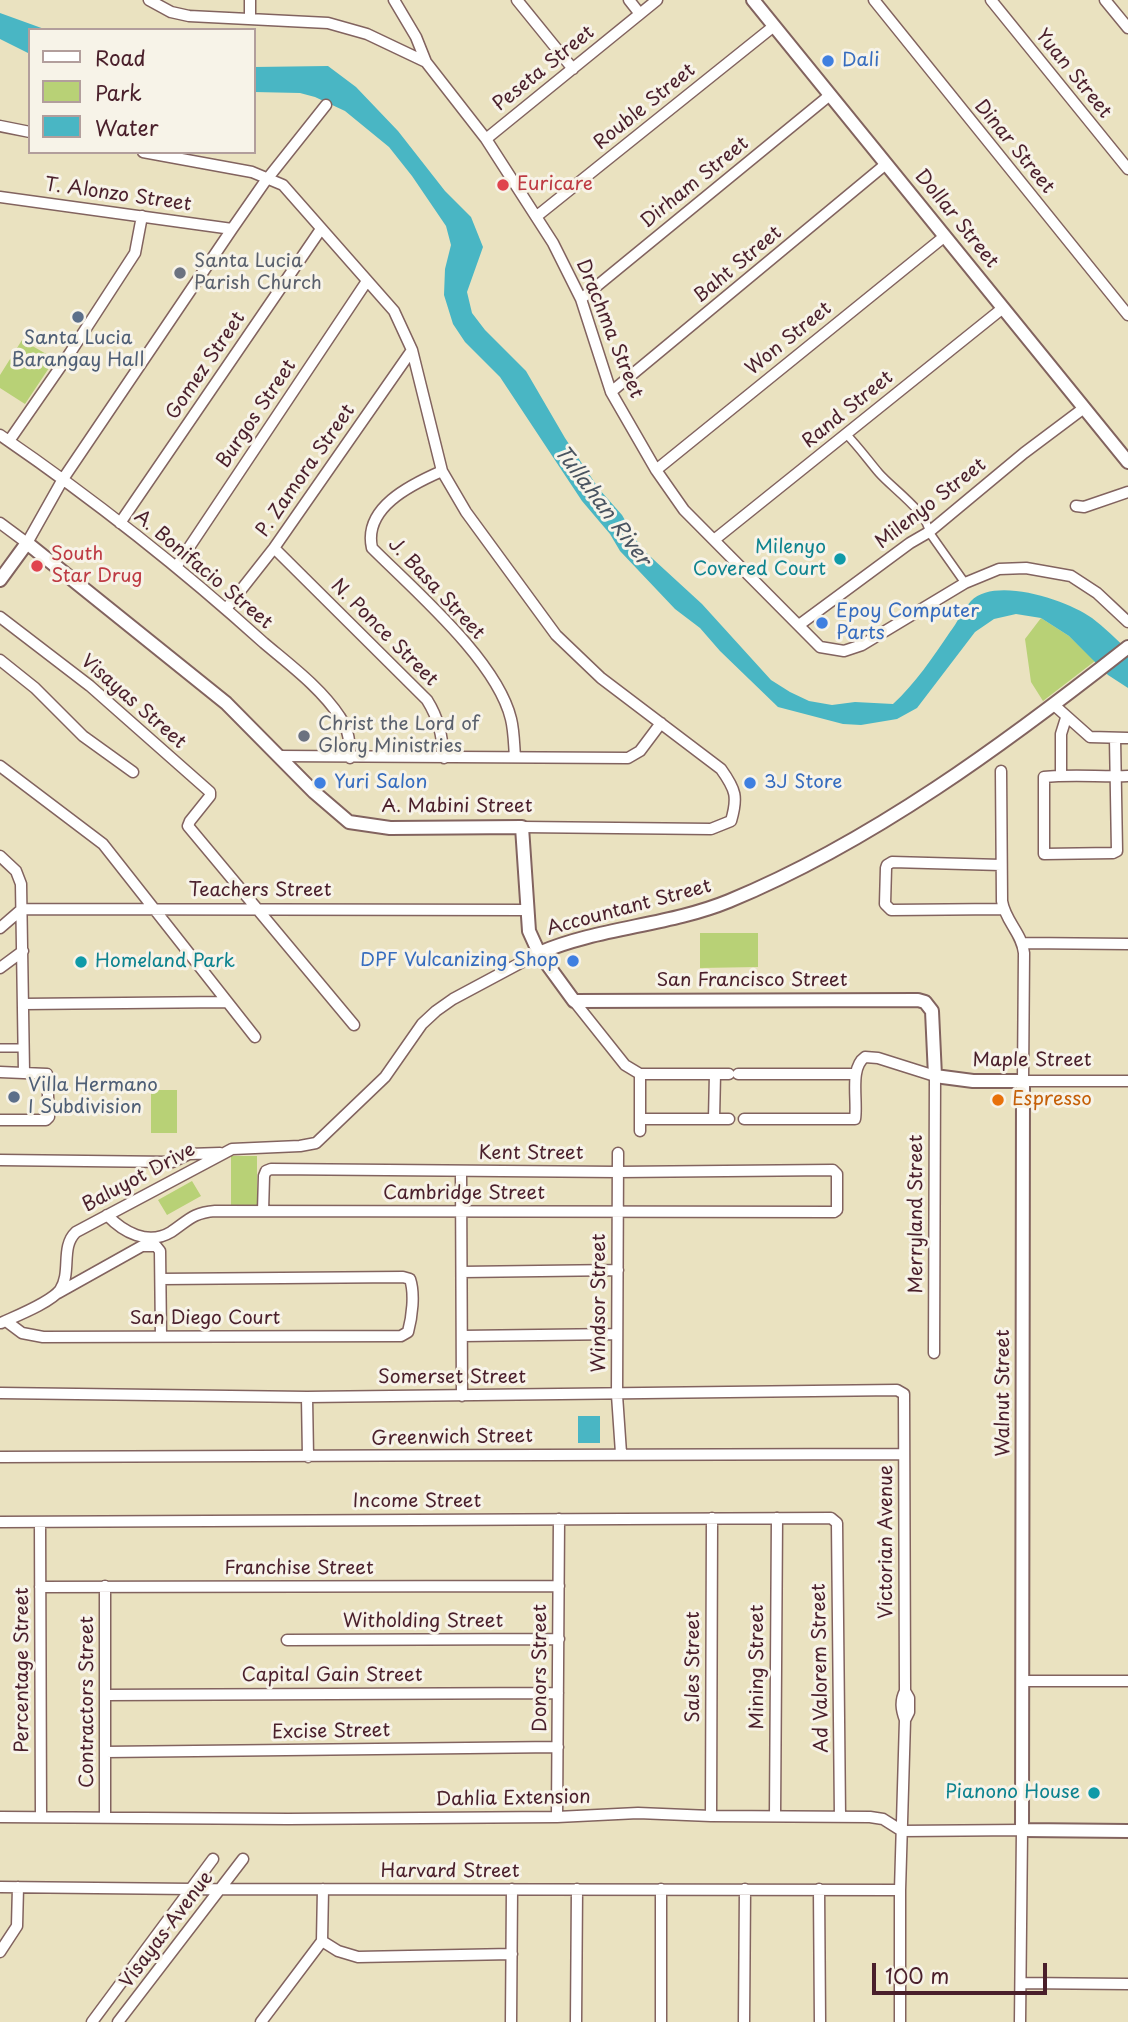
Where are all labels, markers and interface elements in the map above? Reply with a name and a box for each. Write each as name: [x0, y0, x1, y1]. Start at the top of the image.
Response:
street label: Peseta Street: [489, 21, 599, 117]
street label: Yuan Street: [1030, 25, 1116, 123]
legend: [28, 28, 256, 154]
text: Road: [95, 41, 146, 73]
place label: Dali: [842, 50, 879, 72]
marker: Dali: [820, 53, 836, 69]
street label: Rouble Street: [590, 59, 700, 155]
text: Park: [95, 76, 142, 108]
street label: Dinar Street: [969, 95, 1059, 199]
text: Water: [95, 111, 158, 143]
street label: Dirham Street: [636, 133, 754, 233]
street label: Dollar Street: [909, 165, 1003, 273]
street label: T. Alonzo Street: [43, 173, 193, 217]
place label: Euricare: [517, 174, 593, 196]
marker: Euricare: [495, 177, 511, 193]
street label: Baht Street: [689, 222, 787, 308]
place label: Santa Lucia Parish Church: [194, 251, 322, 295]
street label: Drachma Street: [571, 256, 647, 402]
marker: Santa Lucia Parish Church: [172, 265, 188, 281]
street label: Won Street: [742, 298, 836, 380]
street label: Gomez Street: [162, 308, 250, 424]
marker: Santa Lucia Barangay Hall: [70, 309, 86, 325]
place label: Santa Lucia Barangay Hall: [12, 328, 144, 372]
street label: Burgos Street: [212, 356, 302, 472]
street label: Rand Street: [798, 366, 898, 454]
street label: P. Zamora Street: [252, 400, 360, 542]
water label: Tullahan River: [549, 441, 655, 571]
street label: Milenyo Street: [871, 454, 991, 554]
street label: A. Bonifacio Street: [129, 506, 277, 634]
street label: J. Basa Street: [383, 533, 489, 645]
place label: Milenyo Covered Court: [693, 537, 826, 581]
place label: South Star Drug: [51, 544, 142, 588]
marker: Milenyo Covered Court: [832, 551, 848, 567]
marker: South Star Drug: [29, 558, 45, 574]
street label: N. Ponce Street: [326, 575, 442, 691]
place label: Epoy Computer Parts: [836, 601, 979, 645]
marker: Epoy Computer Parts: [814, 615, 830, 631]
street label: Visayas Street: [76, 650, 190, 754]
place label: Christ the Lord of Glory Ministries: [318, 714, 479, 758]
marker: Christ the Lord of Glory Ministries: [296, 728, 312, 744]
place label: Yuri Salon: [334, 772, 427, 794]
place label: 3J Store: [764, 772, 842, 794]
marker: Yuri Salon: [312, 775, 328, 791]
marker: 3J Store: [742, 775, 758, 791]
street label: A. Mabini Street: [382, 796, 532, 818]
street label: Accountant Street: [544, 875, 714, 941]
street label: Teachers Street: [189, 880, 331, 902]
place label: DPF Vulcanizing Shop: [360, 950, 559, 972]
place label: Homeland Park: [95, 951, 235, 973]
marker: DPF Vulcanizing Shop: [565, 953, 581, 969]
marker: Homeland Park: [73, 954, 89, 970]
street label: San Francisco Street: [657, 970, 847, 992]
street label: Maple Street: [972, 1050, 1092, 1072]
place label: Villa Hermano I Subdivision: [28, 1075, 158, 1119]
marker: Villa Hermano I Subdivision: [6, 1089, 22, 1105]
place label: Espresso: [1012, 1089, 1092, 1111]
marker: Espresso: [990, 1092, 1006, 1108]
street label: Merryland Street: [906, 1134, 928, 1294]
street label: Baluyot Drive: [79, 1139, 199, 1217]
street label: Kent Street: [478, 1143, 584, 1165]
street label: Cambridge Street: [383, 1183, 545, 1205]
street label: Windsor Street: [589, 1233, 611, 1373]
street label: San Diego Court: [130, 1308, 280, 1330]
street label: Walnut Street: [993, 1329, 1015, 1457]
street label: Somerset Street: [378, 1367, 526, 1389]
street label: Greenwich Street: [371, 1425, 533, 1451]
street label: Victorian Avenue: [876, 1465, 898, 1619]
street label: Income Street: [353, 1491, 481, 1513]
street label: Franchise Street: [224, 1558, 374, 1580]
street label: Ad Valorem Street: [808, 1583, 834, 1753]
street label: Percentage Street: [12, 1587, 34, 1753]
street label: Donors Street: [530, 1604, 552, 1732]
street label: Mining Street: [747, 1604, 769, 1730]
street label: Witholding Street: [343, 1611, 503, 1633]
street label: Sales Street: [683, 1611, 705, 1723]
street label: Contractors Street: [77, 1616, 99, 1788]
street label: Capital Gain Street: [242, 1665, 422, 1687]
street label: Excise Street: [272, 1720, 390, 1744]
place label: Pianono House: [945, 1782, 1080, 1804]
marker: Pianono House: [1086, 1785, 1102, 1801]
street label: Dahlia Extension: [435, 1786, 591, 1812]
street label: Harvard Street: [381, 1861, 519, 1883]
street label: Visayas Avenue: [116, 1867, 218, 1993]
scale bar: [876, 1948, 1051, 1992]
text: 100 m: [885, 1959, 949, 1991]

